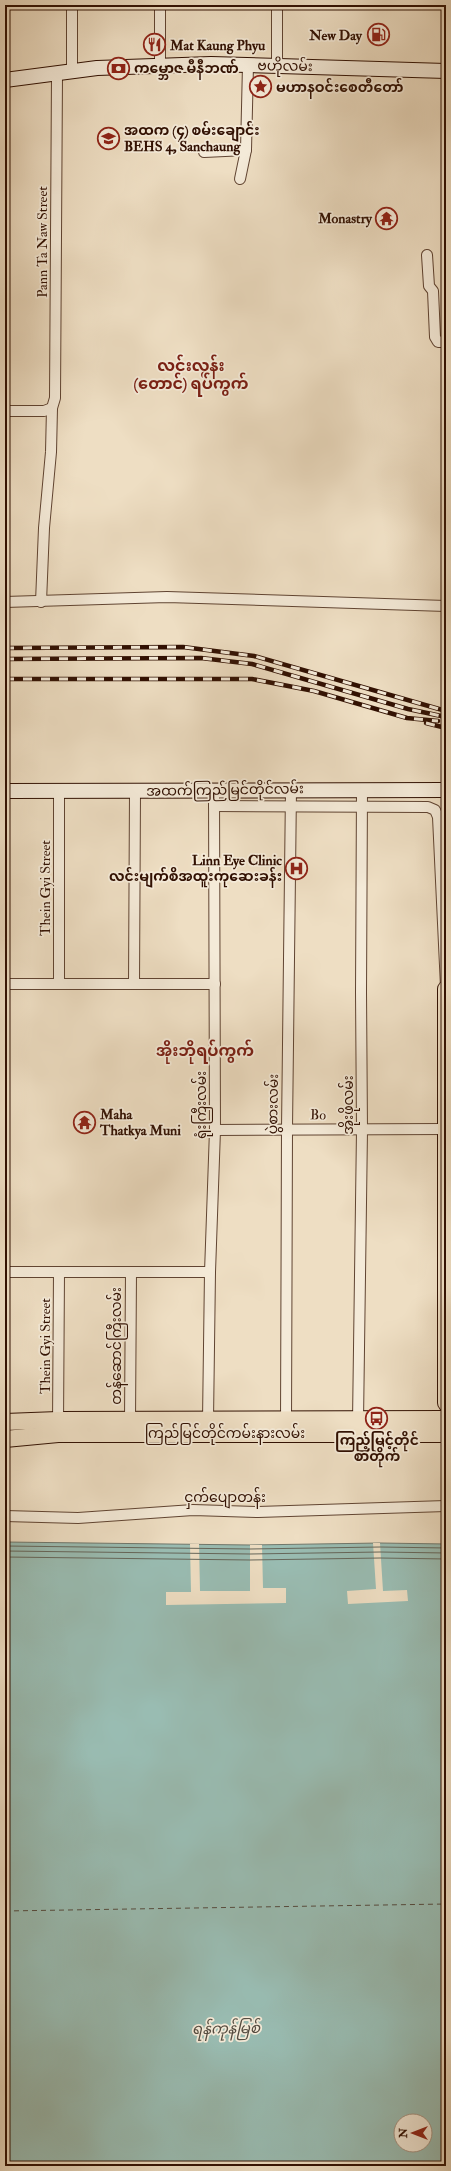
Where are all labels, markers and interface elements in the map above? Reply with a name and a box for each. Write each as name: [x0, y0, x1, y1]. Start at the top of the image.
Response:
fuel station icon: New Day: [365, 22, 391, 48]
place label: New Day: [308, 27, 363, 45]
restaurant icon: Mat Kaung Phyu: [142, 32, 168, 58]
place label: Mat Kaung Phyu: [169, 37, 266, 55]
bank icon: ကမ္ဘောဇ မီနီဘဏ်: [106, 55, 132, 81]
street label: ဗဟိုလမ်း: [257, 55, 313, 78]
place label: ကမ္ဘောဇ မီနီဘဏ်: [134, 58, 239, 80]
place icon: မဟာနဝင်းစေတီတော်: [248, 74, 274, 100]
place label: မဟာနဝင်းစေတီတော်: [276, 77, 404, 99]
place label: အထက (၄) စမ်းချောင်း BEHS 4, Sanchaung: [124, 120, 260, 156]
school or university icon: အထက (၄) စမ်းချောင်း BEHS 4, Sanchaung: [95, 125, 121, 151]
street label: Pann Ta Naw Street: [34, 186, 51, 298]
temple icon: Monastry: [374, 205, 400, 231]
place label: Monastry: [317, 210, 373, 228]
district label: လင်းလွန်း (တောင်) ရပ်ကွက်: [134, 354, 249, 397]
street label: အထက်ကြည်မြင်တိုင်လမ်း: [146, 778, 304, 803]
street label: Thein Gyi Street: [37, 840, 55, 936]
place label: Linn Eye Clinic လင်းမျက်စိအထူးကုဆေးခန်း: [109, 852, 282, 888]
hospital icon: Linn Eye Clinic လင်းမျက်စိအထူးကုဆေးခန်း: [284, 855, 310, 881]
district label: အိုးဘိုရပ်ကွက်: [156, 1039, 254, 1064]
street label: ရုံးကြီးလမ်း: [191, 1071, 213, 1139]
street label: ပွဲစားလမ်း: [262, 1074, 284, 1134]
street label: အိုးဖိုလမ်း: [338, 1075, 360, 1135]
place label: Maha Thatkya Muni: [99, 1106, 181, 1140]
street label: Bo: [310, 1106, 326, 1124]
temple icon: Maha Thatkya Muni: [72, 1109, 98, 1135]
street label: တန်ဆောင်ကြီးလမ်း: [106, 1287, 128, 1405]
street label: Thein Gyi Street: [37, 1298, 55, 1394]
bus stop icon: ကြည့်မြင့်တိုင် စာတိုက်: [364, 1405, 390, 1431]
street label: ကြည်မြင်တိုင်ကမ်းနားလမ်း: [145, 1423, 305, 1445]
place label: ကြည့်မြင့်တိုင် စာတိုက်: [335, 1430, 419, 1468]
street label: ငှက်ပျောတန်း: [184, 1487, 266, 1509]
water label: ရန်ကုန်မြစ်: [192, 2017, 262, 2041]
north arrow: [393, 2113, 433, 2153]
text: N: [397, 2127, 410, 2139]

